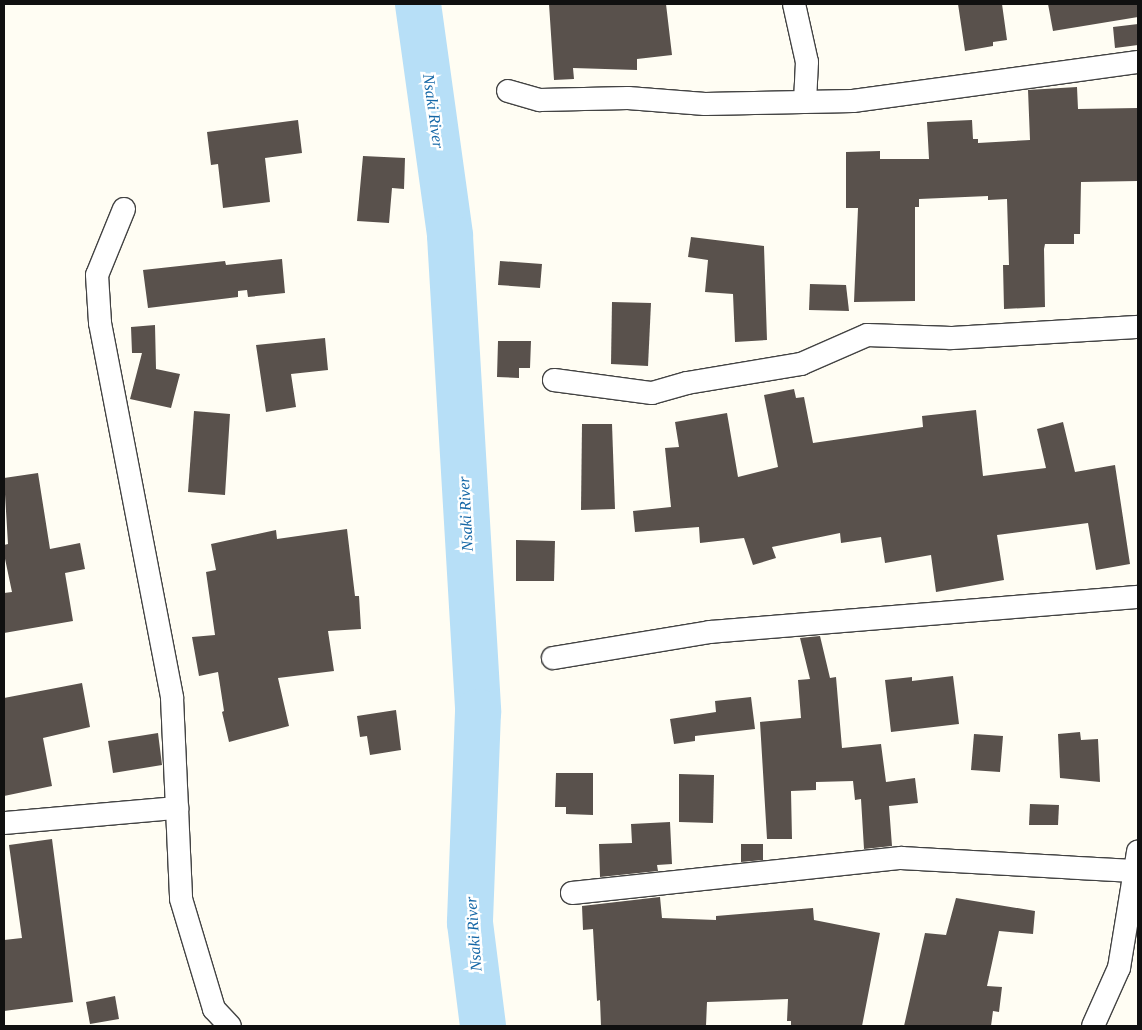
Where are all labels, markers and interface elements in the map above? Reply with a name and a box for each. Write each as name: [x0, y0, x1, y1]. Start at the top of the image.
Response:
water label: Nsaki River: [418, 72, 448, 150]
water label: Nsaki River: [454, 476, 478, 552]
water label: Nsaki River: [462, 896, 486, 972]

